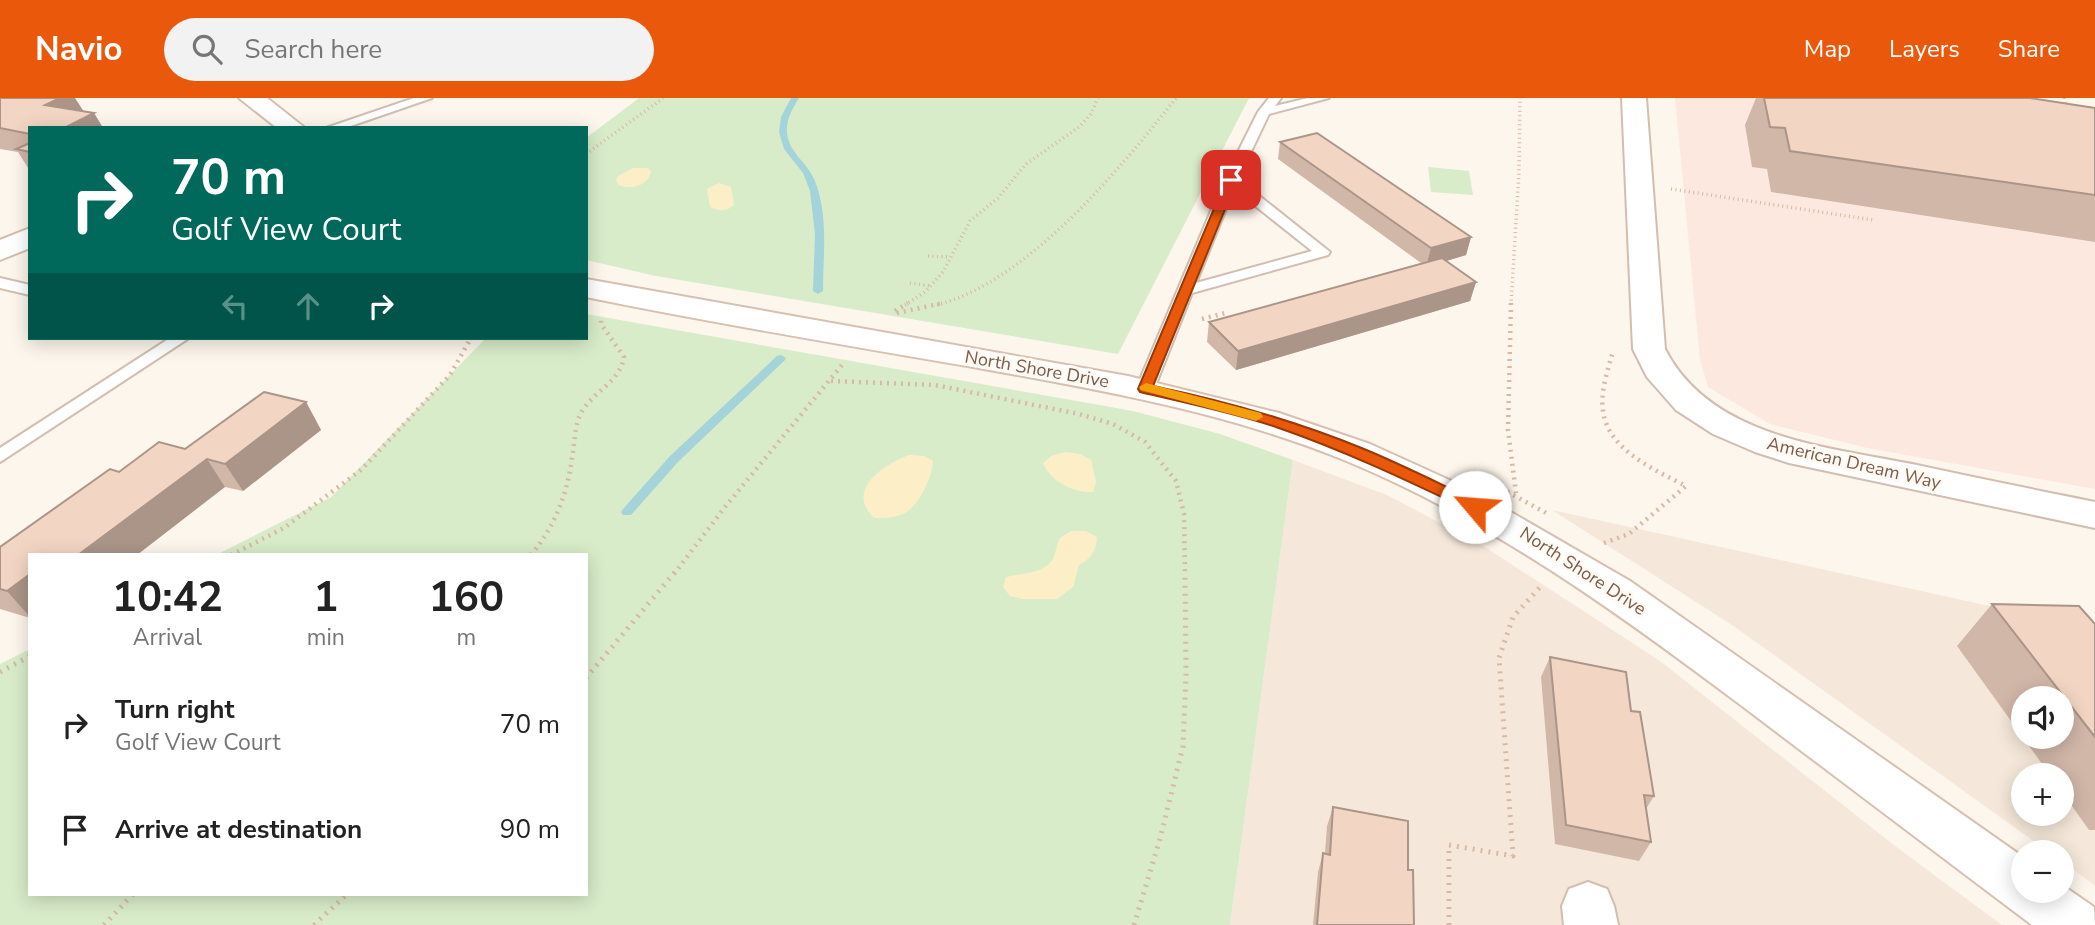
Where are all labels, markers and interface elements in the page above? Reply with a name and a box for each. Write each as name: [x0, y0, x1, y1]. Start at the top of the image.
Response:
search box: [164, 18, 654, 81]
text: Navio: [35, 27, 122, 72]
icon: search: [188, 30, 226, 68]
text: Search here: [244, 32, 382, 67]
text: Map: [1804, 33, 1851, 65]
text: Layers: [1889, 33, 1960, 65]
text: Share: [1998, 33, 2060, 65]
text: 70 m: [171, 144, 286, 211]
pin: [1201, 150, 1261, 210]
icon: right: [56, 154, 147, 245]
icon: arrive: [1212, 161, 1250, 199]
text: Golf View Court: [171, 208, 401, 251]
icon: left: [216, 287, 254, 325]
icon: ahead: [289, 287, 327, 325]
icon: right: [362, 287, 400, 325]
street label: North Shore Drive: [963, 345, 1111, 393]
street label: American Dream Way: [1765, 431, 1944, 495]
position arrow: [1438, 470, 1512, 544]
street label: North Shore Drive: [1515, 521, 1651, 621]
text: 10:42: [112, 569, 223, 626]
text: 1: [313, 569, 338, 626]
text: 160: [429, 569, 504, 626]
text: Arrival: [133, 622, 202, 653]
text: min: [307, 622, 345, 653]
text: m: [457, 622, 476, 653]
map controls: [2011, 686, 2074, 903]
button: sound: [2011, 686, 2074, 749]
text: Turn right: [115, 692, 234, 727]
icon: right: [56, 706, 94, 744]
text: 70 m: [500, 707, 560, 742]
text: Golf View Court: [115, 727, 280, 758]
button: +: [2011, 763, 2074, 826]
icon: arrive: [56, 811, 94, 849]
text: Arrive at destination: [115, 812, 362, 847]
text: 90 m: [500, 812, 560, 847]
button: −: [2011, 840, 2074, 903]

